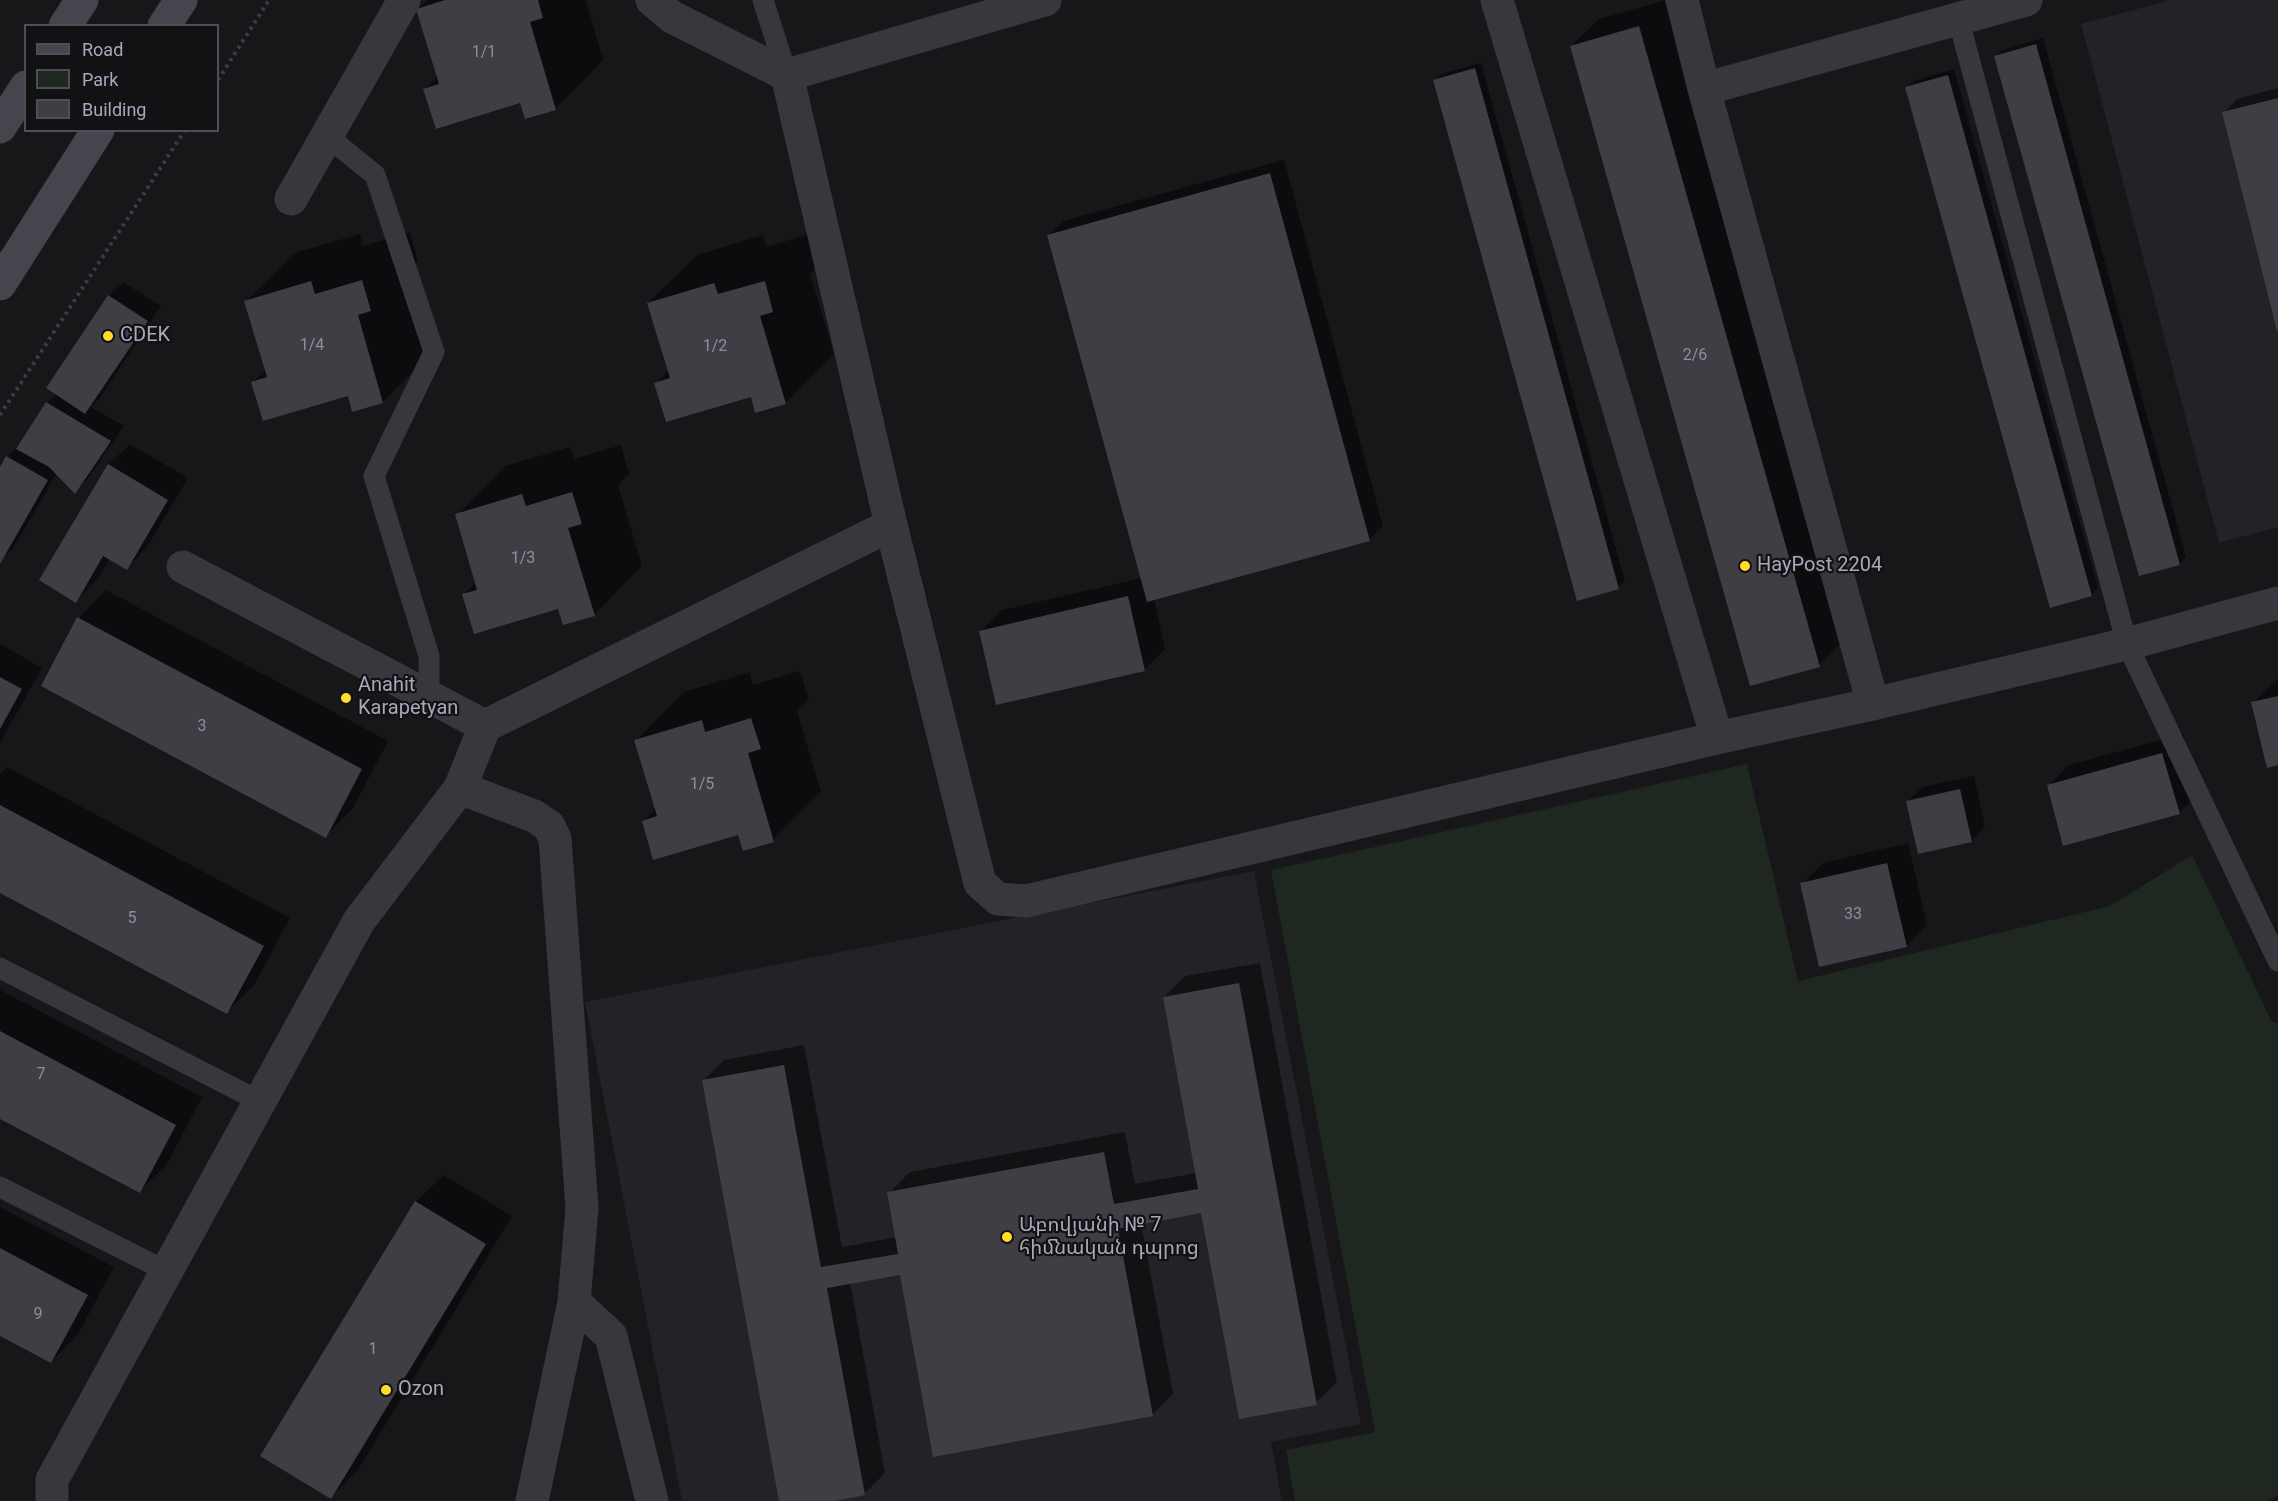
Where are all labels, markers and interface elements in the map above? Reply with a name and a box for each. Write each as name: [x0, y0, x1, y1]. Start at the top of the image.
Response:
legend: [24, 24, 219, 132]
text: Road: [82, 39, 123, 60]
house number: 1/1: [472, 43, 496, 63]
text: Park: [82, 69, 118, 90]
text: Building: [82, 99, 146, 120]
place label: CDEK: [120, 324, 170, 348]
marker: CDEK: [101, 329, 115, 343]
house number: 1/4: [300, 336, 324, 356]
house number: 1/2: [703, 337, 727, 357]
house number: 2/6: [1683, 346, 1707, 366]
house number: 1/3: [511, 549, 535, 569]
place label: HayPost 2204: [1757, 554, 1882, 578]
marker: HayPost 2204: [1738, 559, 1752, 573]
place label: Anahit Karapetyan: [358, 674, 458, 721]
marker: Anahit Karapetyan: [339, 691, 353, 705]
house number: 3: [198, 717, 206, 737]
house number: 1/5: [690, 775, 714, 795]
house number: 33: [1844, 905, 1862, 925]
house number: 5: [128, 909, 136, 929]
house number: 7: [37, 1065, 45, 1085]
place label: Աբովյանի № 7 հիմնական դպրոց: [1019, 1214, 1199, 1261]
marker: Աբովյանի № 7 հիմնական դպրոց: [1000, 1230, 1014, 1244]
house number: 9: [34, 1305, 42, 1325]
house number: 1: [369, 1340, 377, 1360]
place label: Ozon: [398, 1378, 444, 1402]
marker: Ozon: [379, 1383, 393, 1397]

